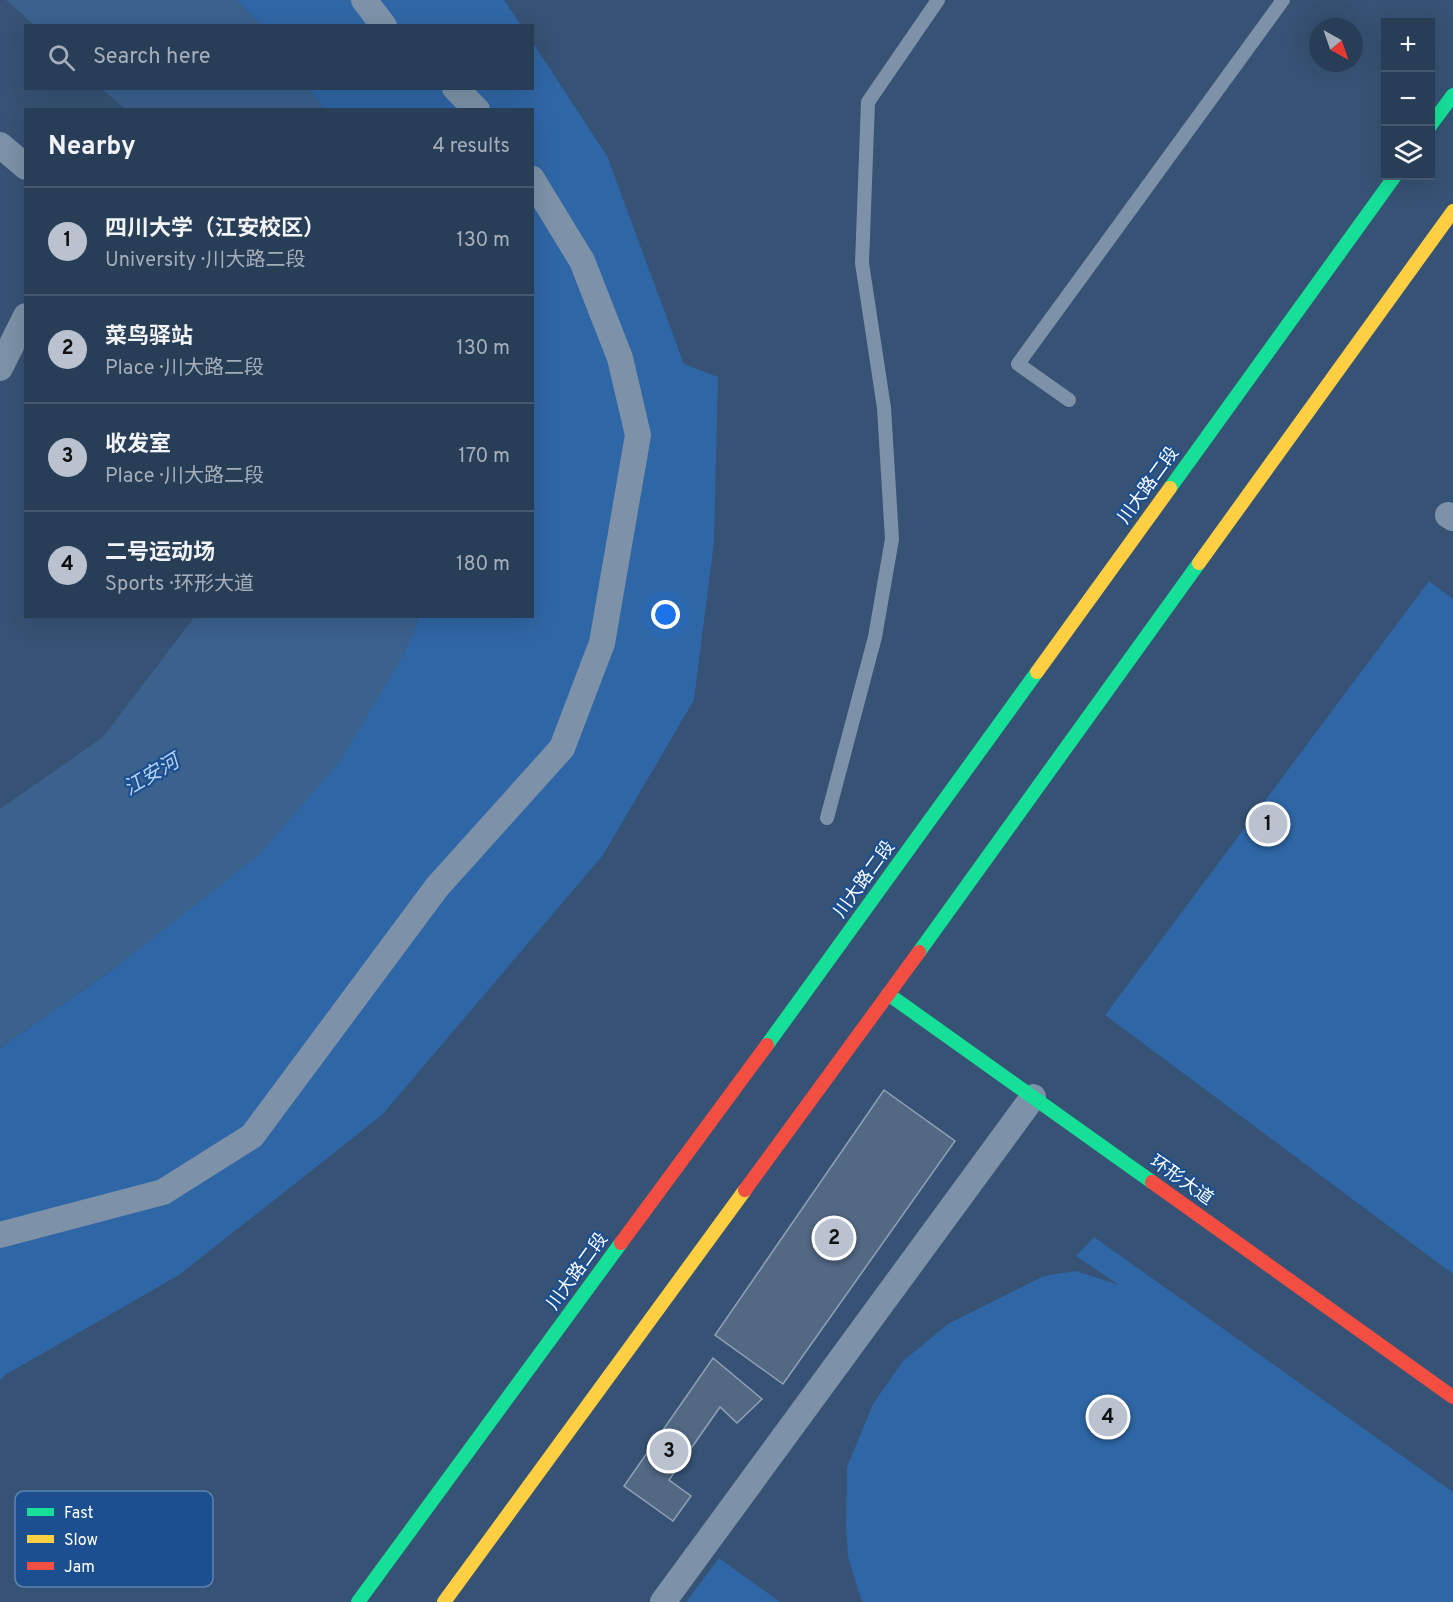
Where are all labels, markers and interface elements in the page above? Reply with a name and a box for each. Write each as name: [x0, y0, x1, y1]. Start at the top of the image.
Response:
north arrow: [1309, 18, 1363, 72]
map controls: [1381, 18, 1435, 180]
button: +: [1381, 18, 1435, 72]
search box: [24, 24, 534, 90]
icon: search: [45, 41, 78, 74]
text: Search here: [93, 44, 211, 71]
button: −: [1381, 72, 1435, 126]
button: layers: [1381, 126, 1435, 180]
text: Nearby: [48, 131, 136, 164]
text: 4 results: [433, 134, 510, 160]
text: 四川大学（江安校区）: [105, 216, 325, 243]
text: 1: [64, 228, 72, 254]
text: 130 m: [456, 228, 510, 254]
text: University · 川大路二段: [105, 248, 305, 274]
text: 菜鸟驿站: [105, 324, 193, 351]
text: 2: [61, 336, 74, 362]
text: 130 m: [456, 336, 510, 362]
text: Place · 川大路二段: [105, 356, 264, 382]
text: 收发室: [105, 432, 171, 459]
street label: 川大路二段: [1113, 443, 1185, 529]
text: 3: [62, 444, 74, 470]
text: 170 m: [458, 444, 510, 470]
text: Place · 川大路二段: [105, 464, 264, 490]
text: 二号运动场: [105, 540, 215, 567]
text: 4: [61, 552, 74, 578]
text: 180 m: [456, 552, 510, 578]
text: Sports · 环形大道: [105, 572, 254, 598]
your location: [651, 600, 680, 629]
water label: 江安河: [120, 747, 188, 803]
pin: 1: [1248, 802, 1288, 846]
street label: 川大路二段: [829, 837, 901, 923]
street label: 环形大道: [1145, 1151, 1217, 1211]
pin: 2: [814, 1216, 854, 1260]
street label: 川大路二段: [542, 1229, 614, 1315]
pin: 4: [1088, 1394, 1128, 1440]
pin: 3: [650, 1428, 688, 1474]
legend: [15, 1491, 213, 1587]
text: Fast: [64, 1504, 94, 1524]
text: Slow: [64, 1531, 98, 1551]
text: Jam: [64, 1558, 95, 1578]

